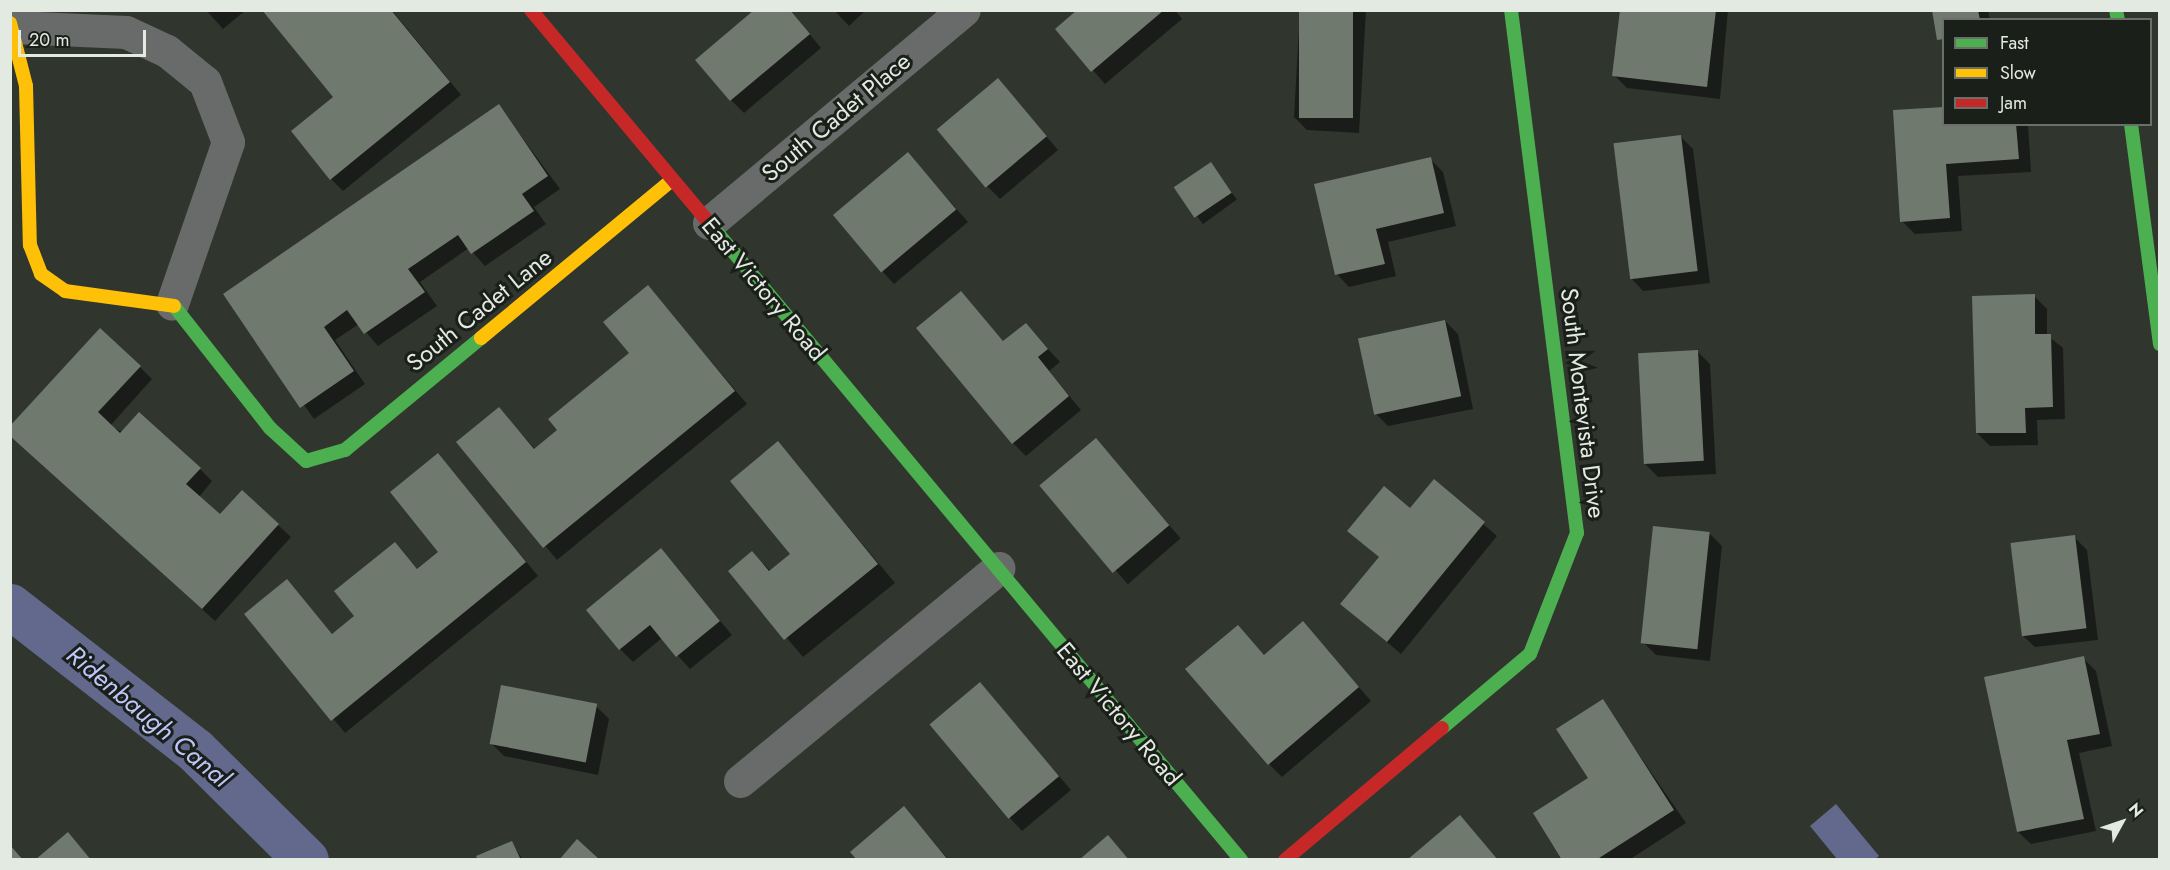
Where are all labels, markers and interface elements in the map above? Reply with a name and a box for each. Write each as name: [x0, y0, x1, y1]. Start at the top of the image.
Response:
scale bar: [21, 18, 148, 56]
legend: [1942, 18, 2152, 126]
text: 20 m: [29, 27, 69, 53]
text: Fast: [2000, 30, 2029, 56]
street label: South Cadet Place: [756, 46, 916, 188]
text: Slow: [2000, 60, 2036, 86]
text: Jam: [2000, 90, 2027, 116]
street label: East Victory Road: [696, 211, 832, 367]
street label: South Cadet Lane: [400, 243, 558, 377]
street label: South Montevista Drive: [1555, 286, 1611, 520]
street label: East Victory Road: [1051, 636, 1187, 792]
water label: Ridenbaugh Canal: [60, 640, 236, 794]
north arrow: [2092, 792, 2152, 852]
text: N: [2123, 798, 2149, 822]

